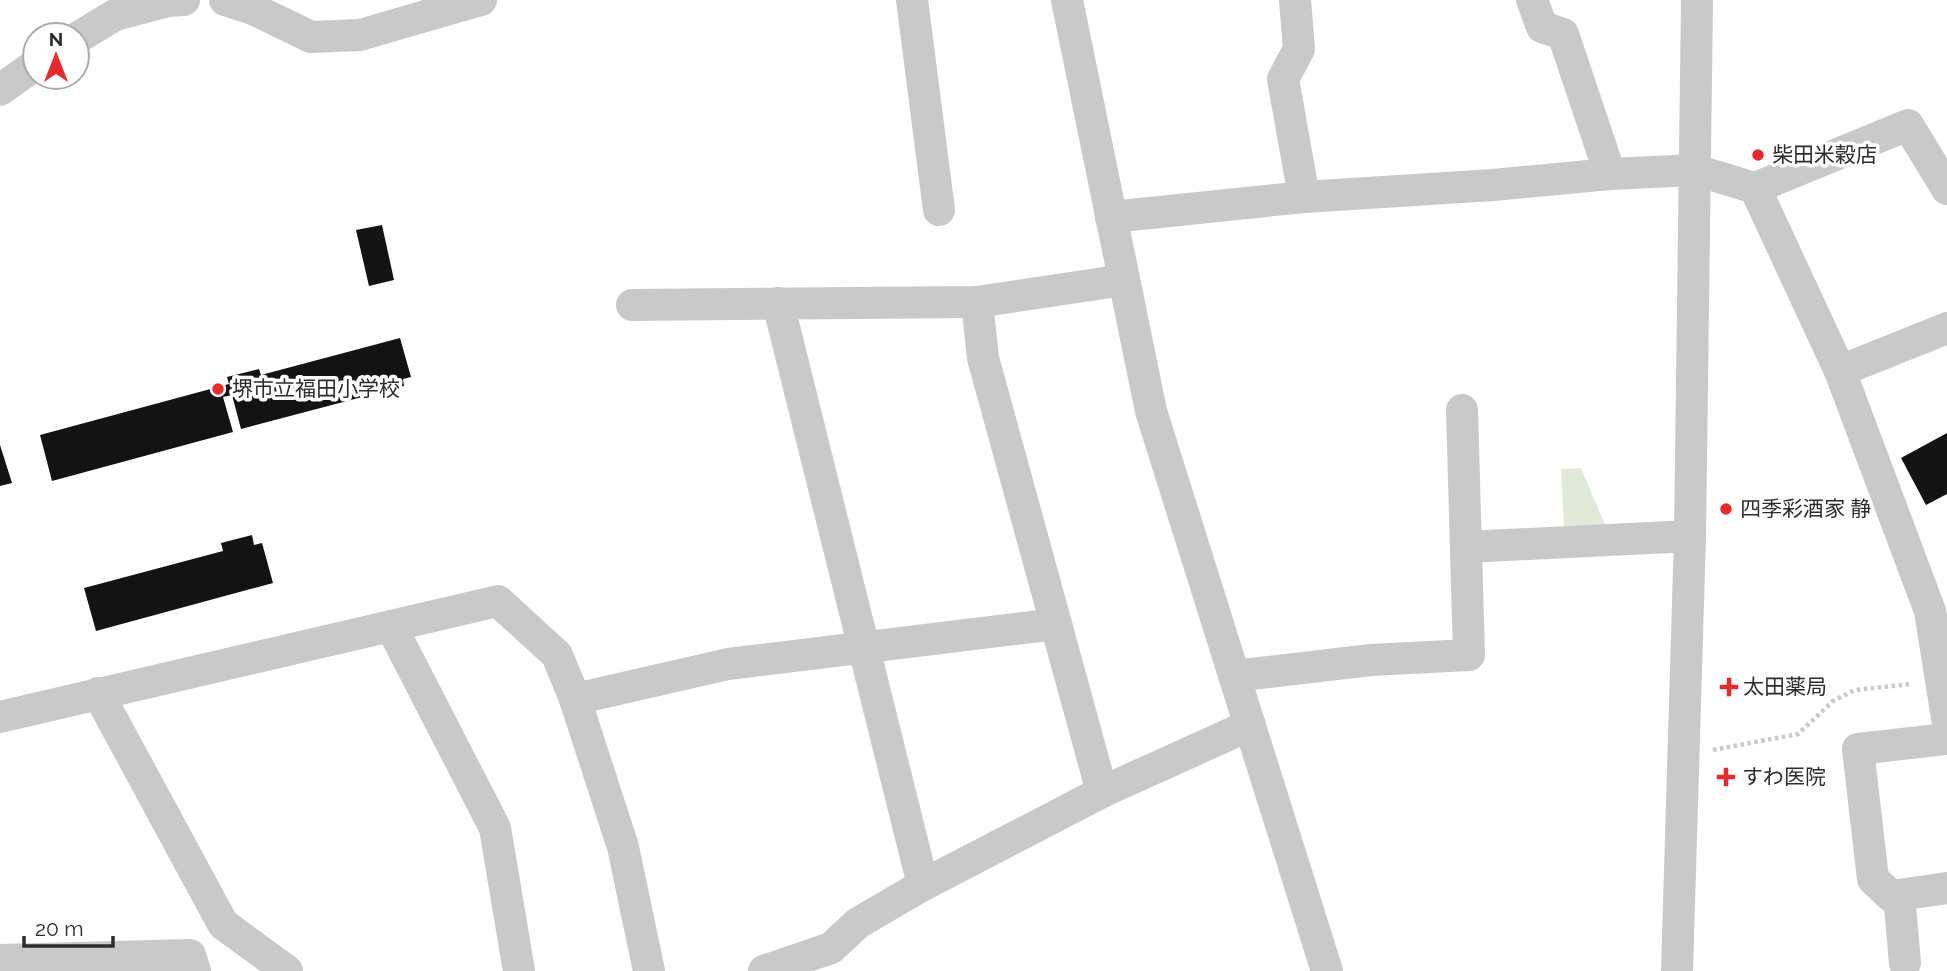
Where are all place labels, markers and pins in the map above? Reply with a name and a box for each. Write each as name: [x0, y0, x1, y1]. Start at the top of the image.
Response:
place label: 柴田米穀店: [1772, 142, 1877, 167]
marker: 柴田米穀店: [1750, 147, 1766, 163]
place label: 堺市立福田小学校: [232, 376, 400, 401]
marker: 堺市立福田小学校: [210, 381, 226, 397]
place label: 四季彩酒家 静: [1740, 496, 1871, 521]
marker: 四季彩酒家 静: [1718, 501, 1734, 517]
place label: 太田薬局: [1743, 674, 1827, 699]
marker: 太田薬局: [1721, 679, 1737, 695]
place label: すわ医院: [1742, 764, 1826, 789]
marker: すわ医院: [1716, 767, 1736, 787]

